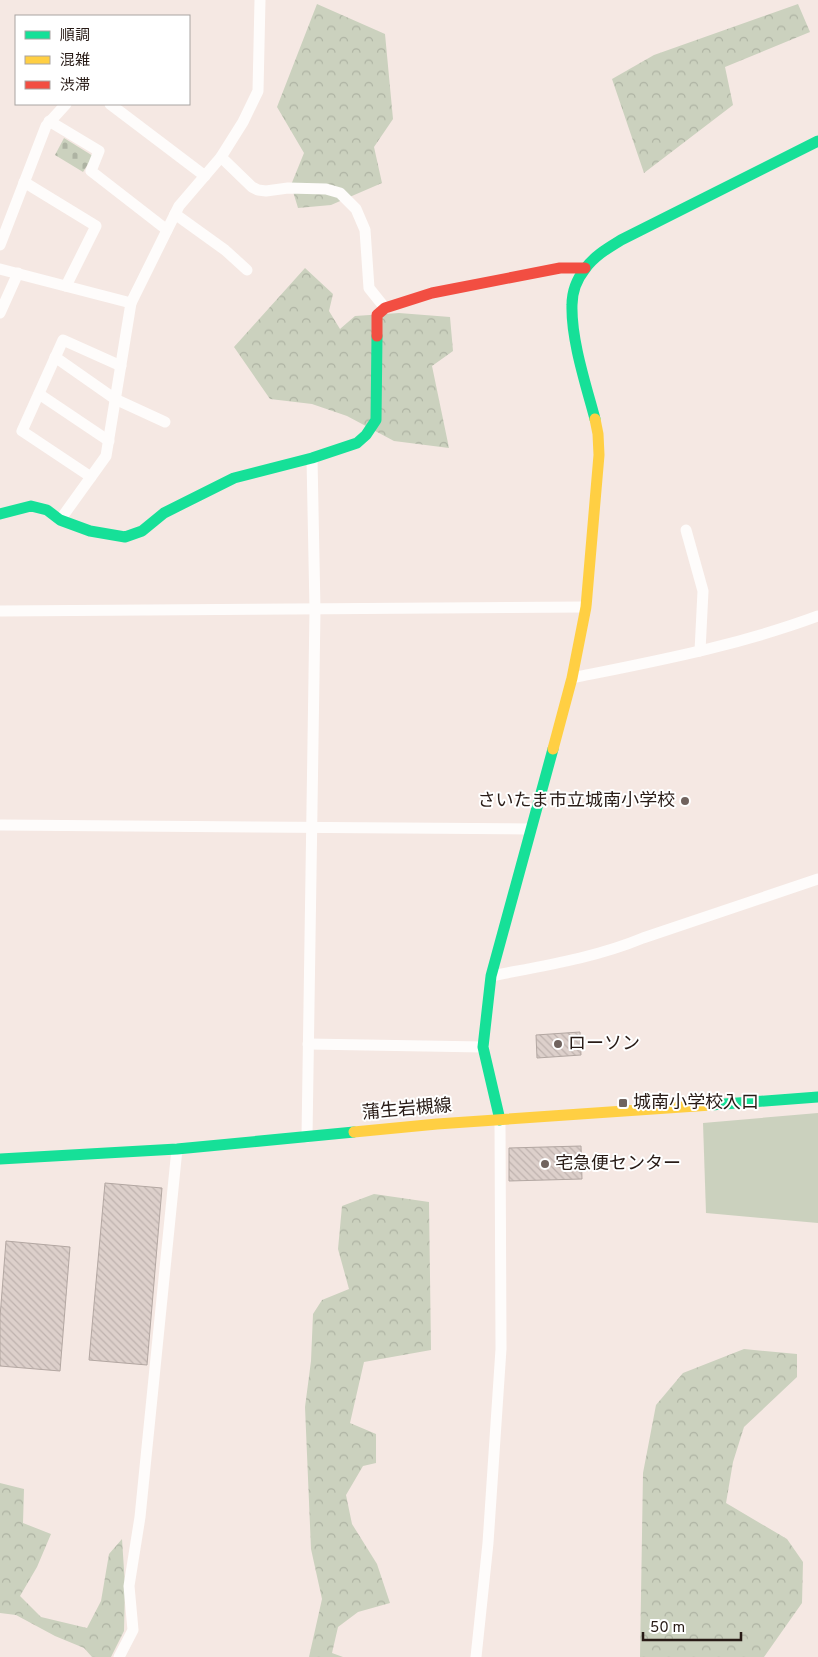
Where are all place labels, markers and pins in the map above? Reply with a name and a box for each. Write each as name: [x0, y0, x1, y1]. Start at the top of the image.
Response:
place label: さいたま市立城南小学校: [478, 790, 675, 813]
marker: さいたま市立城南小学校: [679, 795, 691, 807]
place label: ローソン: [568, 1033, 640, 1056]
marker: ローソン: [552, 1038, 564, 1050]
place label: 城南小学校入口: [633, 1092, 759, 1115]
marker: 城南小学校入口: [617, 1097, 629, 1109]
place label: 宅急便センター: [555, 1153, 681, 1176]
marker: 宅急便センター: [539, 1158, 551, 1170]

